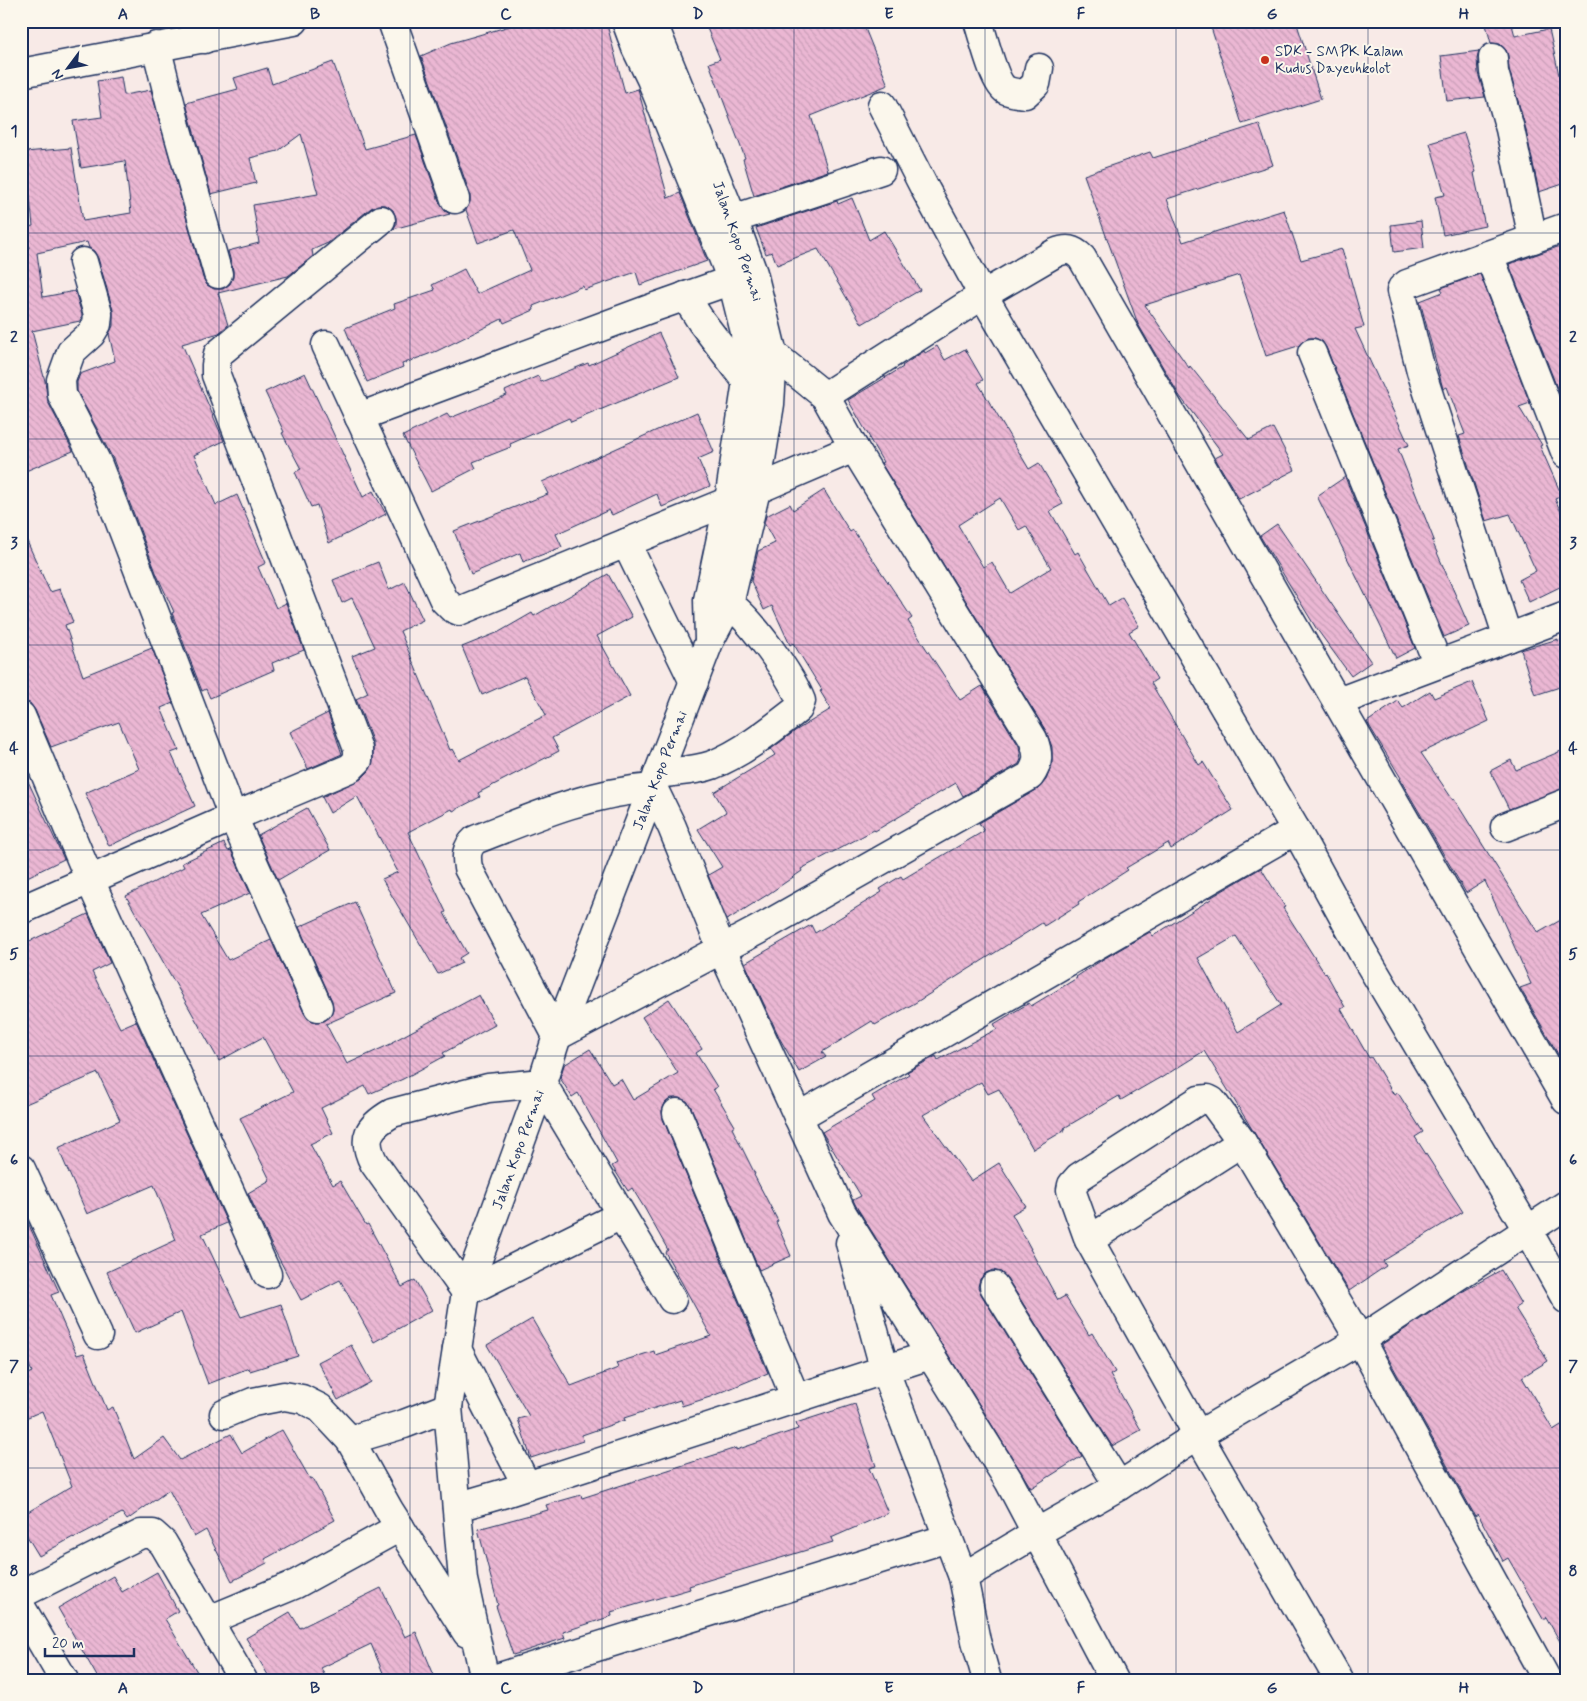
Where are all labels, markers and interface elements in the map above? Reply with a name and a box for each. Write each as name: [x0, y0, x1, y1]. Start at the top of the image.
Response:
text: A: [118, 4, 128, 25]
text: B: [310, 4, 320, 25]
text: C: [500, 4, 512, 25]
text: D: [692, 4, 704, 25]
text: E: [884, 4, 894, 25]
text: F: [1077, 4, 1086, 25]
text: G: [1267, 4, 1278, 25]
text: H: [1459, 4, 1470, 25]
north arrow: [42, 42, 92, 92]
place label: SDK - SMPK Kalam Kudus Dayeuhkolot: [1275, 42, 1404, 79]
marker: SDK - SMPK Kalam Kudus Dayeuhkolot: [1259, 54, 1271, 66]
text: N: [48, 66, 68, 83]
text: 1: [10, 121, 18, 142]
text: 1: [1569, 121, 1577, 142]
street label: Jalan Kopo Permai: [707, 178, 767, 304]
text: 2: [10, 327, 18, 348]
text: 2: [1569, 327, 1577, 348]
text: 3: [10, 533, 18, 554]
text: 3: [1569, 533, 1577, 554]
street label: Jalan Kopo Permai: [628, 708, 693, 833]
text: 4: [9, 738, 19, 759]
text: 4: [1568, 738, 1578, 759]
text: 5: [9, 944, 19, 965]
text: 5: [1568, 944, 1578, 965]
street label: Jalan Kopo Permai: [488, 1087, 550, 1213]
text: 6: [10, 1150, 18, 1171]
text: 6: [1569, 1150, 1577, 1171]
text: 7: [9, 1356, 19, 1377]
text: 7: [1568, 1356, 1578, 1377]
text: 8: [9, 1561, 19, 1582]
text: 8: [1568, 1561, 1578, 1582]
scale bar: [45, 1626, 134, 1658]
text: 20 m: [52, 1634, 84, 1654]
text: A: [118, 1678, 128, 1699]
text: B: [310, 1678, 320, 1699]
text: C: [500, 1678, 512, 1699]
text: D: [692, 1678, 704, 1699]
text: E: [884, 1678, 894, 1699]
text: F: [1077, 1678, 1086, 1699]
text: G: [1267, 1678, 1278, 1699]
text: H: [1459, 1678, 1470, 1699]

